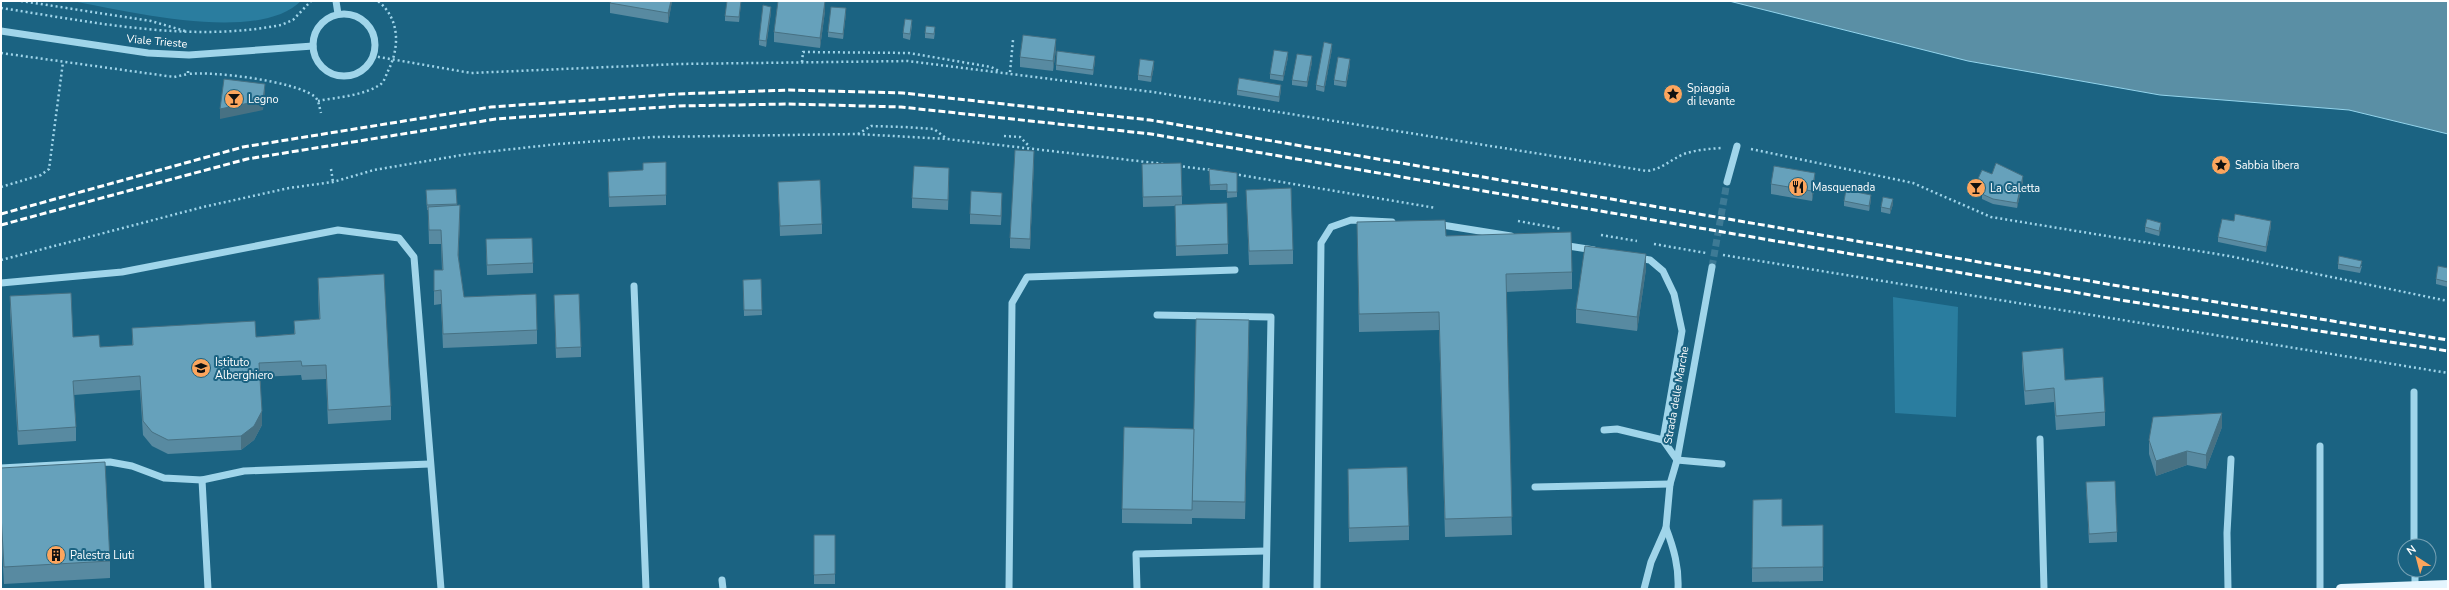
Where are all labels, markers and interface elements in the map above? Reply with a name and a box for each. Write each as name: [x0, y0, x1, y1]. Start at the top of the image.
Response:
street label: Viale Trieste: [125, 31, 188, 52]
place label: Spiaggia di levante: [1687, 81, 1735, 109]
place icon: Spiaggia di levante: [1662, 83, 1684, 105]
bar icon: Legno: [223, 88, 245, 110]
place label: Legno: [248, 92, 279, 107]
place icon: Sabbia libera: [2210, 154, 2232, 176]
place label: Sabbia libera: [2235, 158, 2300, 173]
restaurant icon: Masquenada: [1787, 176, 1809, 198]
bar icon: La Caletta: [1965, 177, 1987, 199]
place label: Masquenada: [1812, 180, 1875, 195]
place label: La Caletta: [1990, 181, 2040, 196]
street label: Strada delle Marche: [1661, 345, 1693, 445]
place label: Istituto Alberghiero: [215, 355, 274, 383]
school or university icon: Istituto Alberghiero: [190, 357, 212, 379]
north arrow: [2397, 538, 2437, 578]
text: N: [2404, 542, 2419, 559]
building icon: Palestra Liuti: [45, 544, 67, 566]
place label: Palestra Liuti: [70, 548, 134, 563]

